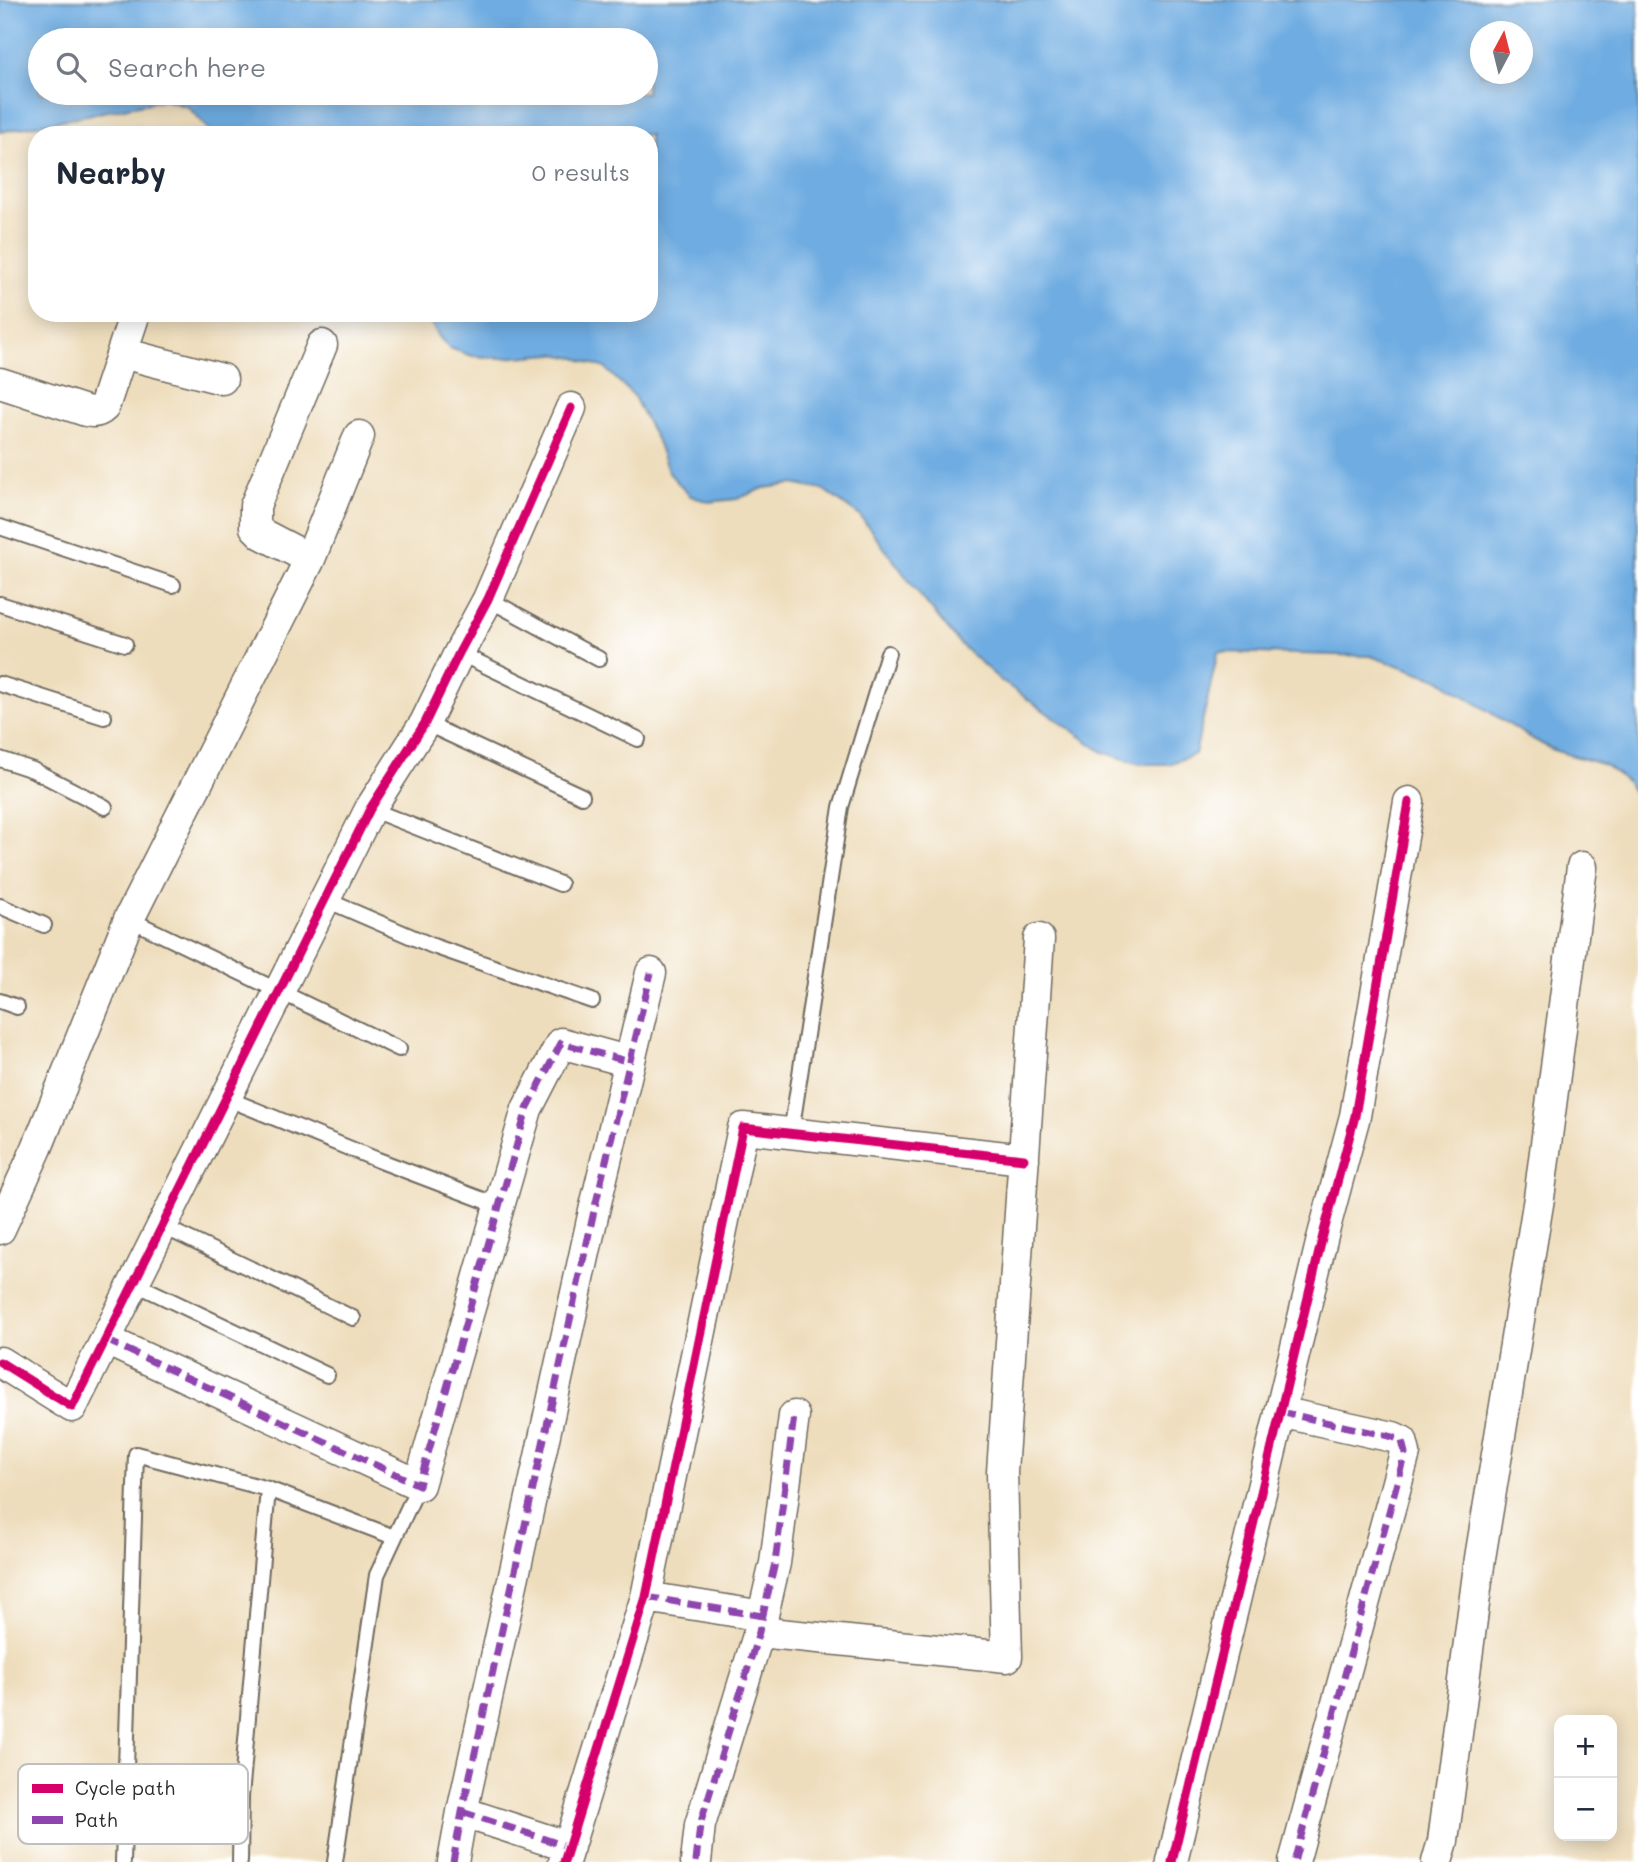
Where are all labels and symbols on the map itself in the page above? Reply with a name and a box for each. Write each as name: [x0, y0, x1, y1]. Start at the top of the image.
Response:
north arrow: [1470, 21, 1533, 84]
legend: [18, 1764, 248, 1844]
text: Cycle path: [75, 1775, 175, 1800]
text: Path: [75, 1807, 118, 1832]

